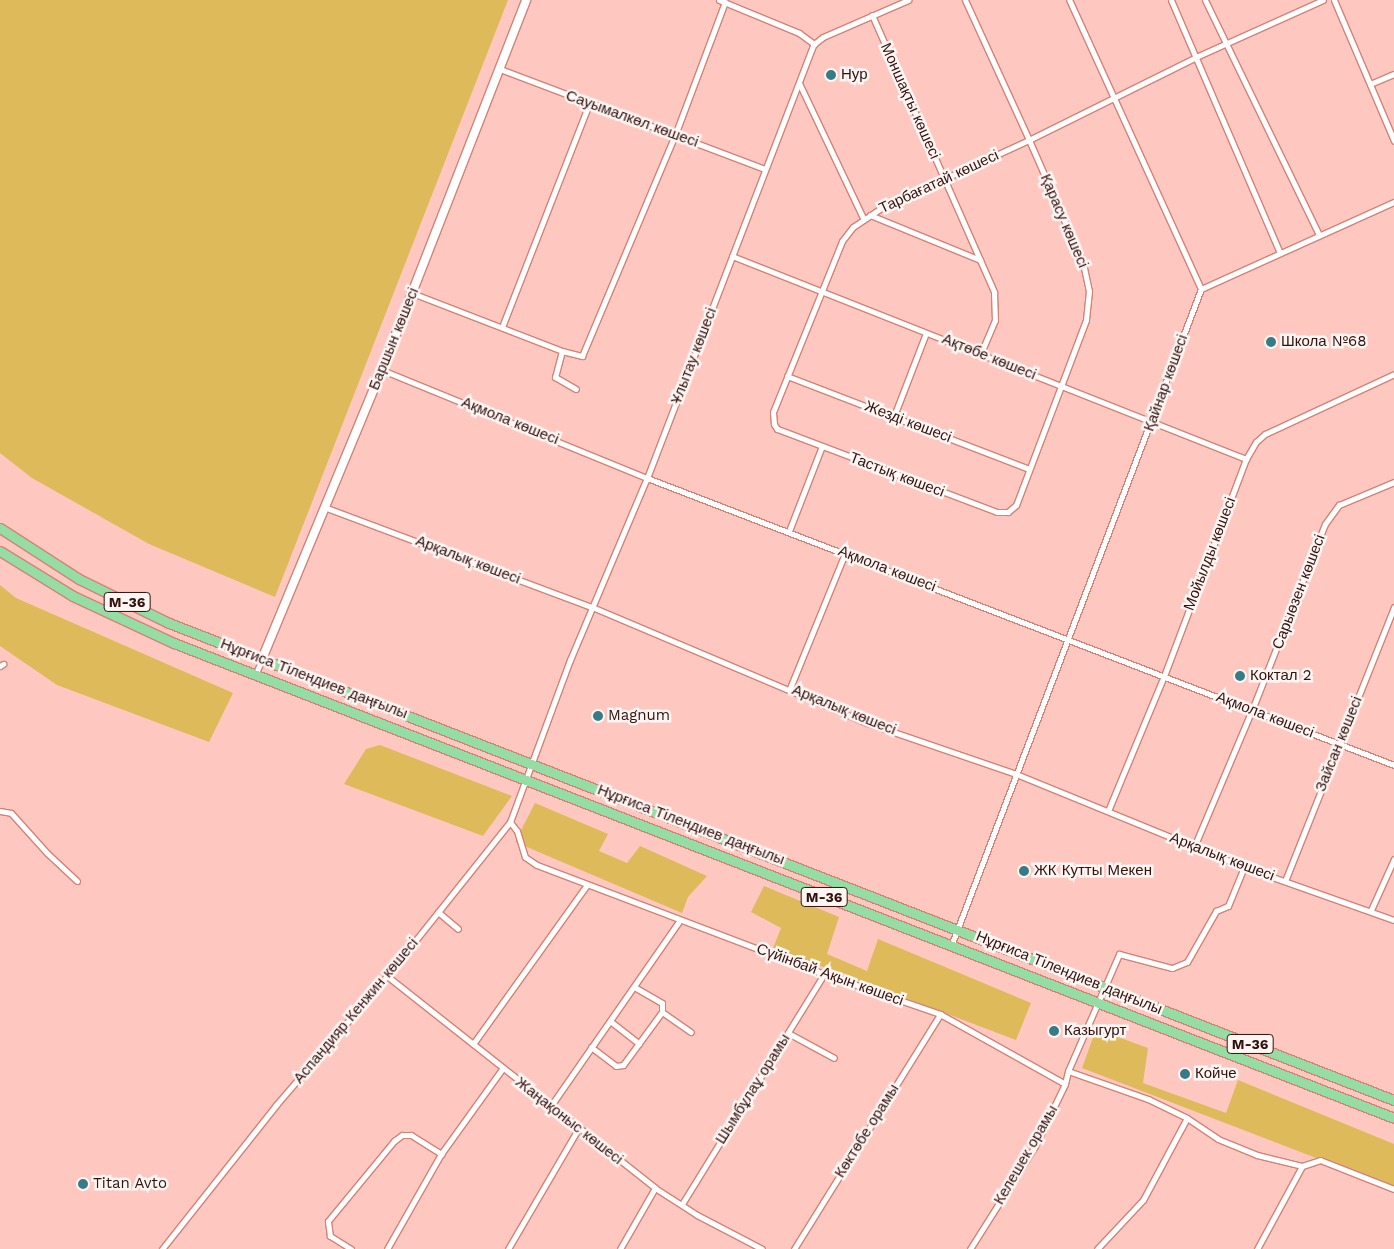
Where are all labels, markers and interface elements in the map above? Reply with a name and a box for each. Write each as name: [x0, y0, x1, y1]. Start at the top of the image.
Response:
street label: Моншақты көшесі: [876, 40, 944, 162]
place label: Нур: [841, 66, 868, 84]
marker: Нур: [825, 69, 837, 81]
street label: Сауымалкөл көшесі: [563, 87, 701, 151]
street label: Тарбағатай көшесі: [876, 146, 1002, 218]
street label: Қарасу көшесі: [1036, 171, 1092, 271]
street label: Баршын көшесі: [365, 285, 423, 393]
street label: Ұлытау көшесі: [667, 305, 721, 407]
street label: Ақтөбе көшесі: [939, 330, 1039, 384]
street label: Қайнар көшесі: [1140, 332, 1192, 434]
place label: Школа №68: [1281, 333, 1366, 351]
marker: Школа №68: [1265, 336, 1277, 348]
street label: Ақмола көшесі: [459, 393, 561, 449]
street label: Жезді көшесі: [862, 397, 954, 447]
street label: Тастық көшесі: [847, 449, 947, 501]
street label: Мойылды көшесі: [1180, 495, 1240, 613]
street label: Арқалық көшесі: [413, 532, 523, 588]
street label: Сарыөзен көшесі: [1269, 532, 1329, 652]
street label: Ақмола көшесі: [836, 542, 938, 596]
road number: M-36: [103, 590, 151, 614]
street label: Нұрғиса Тілендиев даңғылы: [218, 635, 410, 723]
place label: Коктал 2: [1250, 667, 1311, 685]
marker: Коктал 2: [1234, 670, 1246, 682]
street label: Арқалық көшесі: [789, 681, 899, 739]
street label: Ақмола көшесі: [1214, 688, 1316, 742]
street label: Зайсан көшесі: [1312, 694, 1366, 794]
place label: Magnum: [608, 707, 670, 725]
marker: Magnum: [592, 710, 604, 722]
street label: Нұрғиса Тілендиев даңғылы: [595, 781, 787, 869]
street label: Арқалық көшесі: [1167, 829, 1277, 885]
place label: ЖК Кутты Мекен: [1034, 862, 1152, 880]
marker: ЖК Кутты Мекен: [1018, 865, 1030, 877]
road number: M-36: [800, 886, 848, 909]
street label: Нұрғиса Тілендиев даңғылы: [973, 927, 1165, 1019]
street label: Аспандияр Кенжин көшесі: [290, 935, 422, 1087]
street label: Сүйінбай Ақын көшесі: [754, 940, 906, 1010]
place label: Казыгурт: [1064, 1022, 1126, 1040]
marker: Казыгурт: [1048, 1025, 1060, 1037]
street label: Шымбұлаұ орамы: [712, 1031, 794, 1147]
road number: M-36: [1226, 1032, 1274, 1056]
place label: Койче: [1195, 1065, 1237, 1083]
marker: Койче: [1179, 1068, 1191, 1080]
street label: Жаңақоныс көшесі: [512, 1073, 626, 1169]
street label: Көктөбе орамы: [831, 1081, 903, 1181]
street label: Келешек орамы: [990, 1102, 1062, 1208]
place label: Titan Avto: [93, 1175, 167, 1193]
marker: Titan Avto: [77, 1178, 89, 1190]

